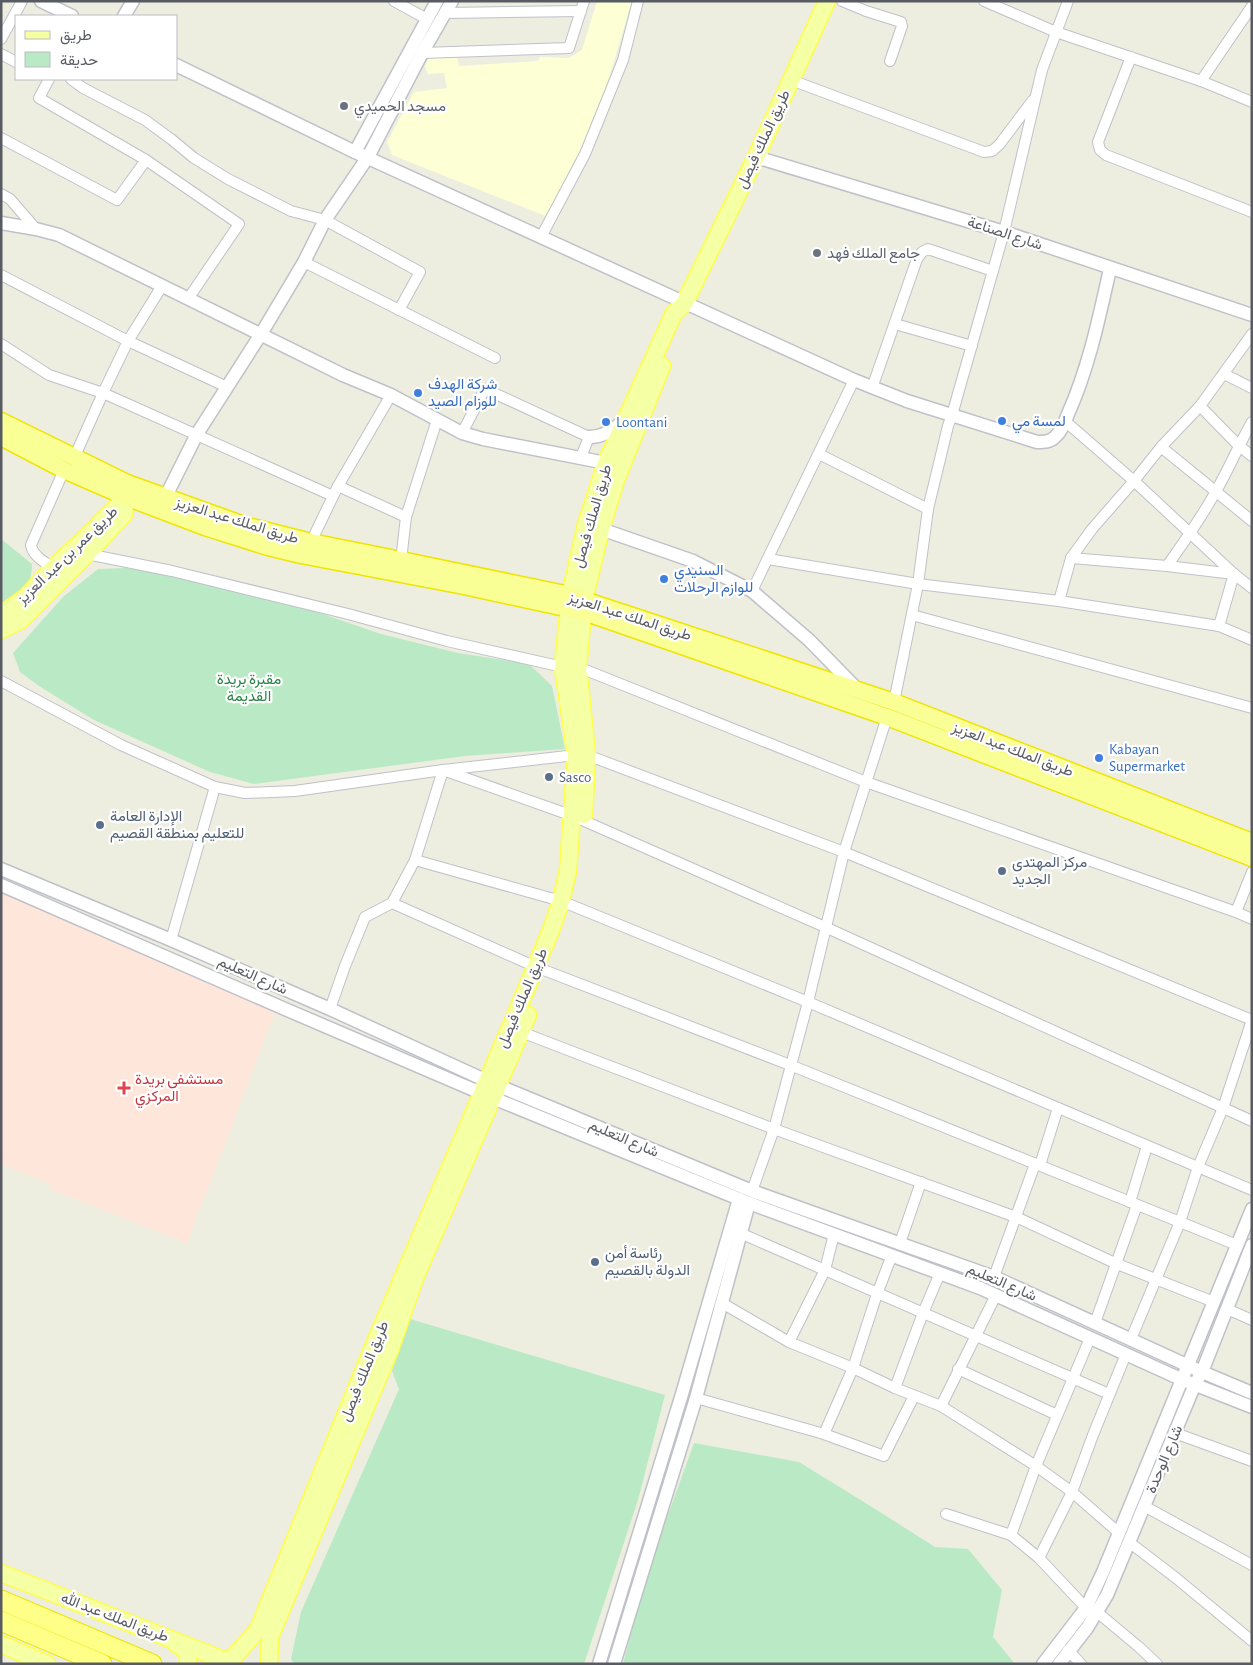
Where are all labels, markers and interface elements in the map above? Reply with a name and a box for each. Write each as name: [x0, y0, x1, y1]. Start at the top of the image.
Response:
legend: [15, 15, 178, 80]
text: طريق: [60, 28, 92, 45]
text: حديقة: [60, 53, 98, 69]
street label: طريق الملك فيصل: [734, 87, 795, 192]
place label: مسجد الحميدي: [354, 99, 446, 119]
marker: مسجد الحميدي: [338, 100, 350, 112]
street label: شارع الصناعة: [965, 214, 1044, 256]
place label: جامع الملك فهد: [827, 246, 920, 264]
marker: جامع الملك فهد: [811, 247, 823, 259]
place label: شركة الهدف للوزام الصيد: [428, 377, 498, 411]
marker: شركة الهدف للوزام الصيد: [412, 387, 424, 399]
place label: لمسة مي: [1012, 414, 1066, 434]
place label: Loontani: [616, 415, 667, 430]
marker: لمسة مي: [996, 415, 1008, 427]
marker: Loontani: [600, 416, 612, 428]
street label: طريق الملك فيصل: [571, 463, 616, 570]
street label: طريق الملك عبد العزيز: [172, 494, 301, 548]
street label: طريق عمر بن عبد العزيز: [13, 504, 122, 609]
place label: السنيدي للوازم الرحلات: [674, 563, 753, 597]
marker: السنيدي للوازم الرحلات: [658, 573, 670, 585]
street label: طريق الملك عبد العزيز: [565, 589, 693, 645]
park label: مقبرة بريدة القديمة: [217, 672, 281, 705]
street label: طريق الملك عبد العزيز: [949, 719, 1076, 781]
place label: Kabayan Supermarket: [1109, 742, 1185, 774]
marker: Kabayan Supermarket: [1093, 752, 1105, 764]
place label: Sasco: [559, 770, 591, 785]
marker: Sasco: [543, 771, 555, 783]
place label: الإدارة العامة للتعليم بمنطقة القصيم: [110, 809, 244, 843]
marker: الإدارة العامة للتعليم بمنطقة القصيم: [94, 819, 106, 831]
place label: مركز المهتدى الجديد: [1012, 855, 1087, 888]
marker: مركز المهتدى الجديد: [996, 865, 1008, 877]
street label: طريق الملك فيصل: [495, 946, 552, 1051]
street label: شارع التعليم: [215, 954, 290, 1000]
place label: مستشفى بريدة المركزي: [135, 1072, 223, 1109]
marker: مستشفى بريدة المركزي: [117, 1081, 131, 1095]
street label: شارع التعليم: [586, 1117, 661, 1163]
place label: رئاسة أمن الدولة بالقصيم: [605, 1245, 690, 1280]
marker: رئاسة أمن الدولة بالقصيم: [589, 1256, 601, 1268]
street label: شارع التعليم: [964, 1261, 1039, 1307]
street label: طريق الملك فيصل: [338, 1319, 393, 1424]
street label: شارع الوحدة: [1143, 1423, 1188, 1497]
street label: طريق الملك عبد الله: [58, 1588, 172, 1647]

